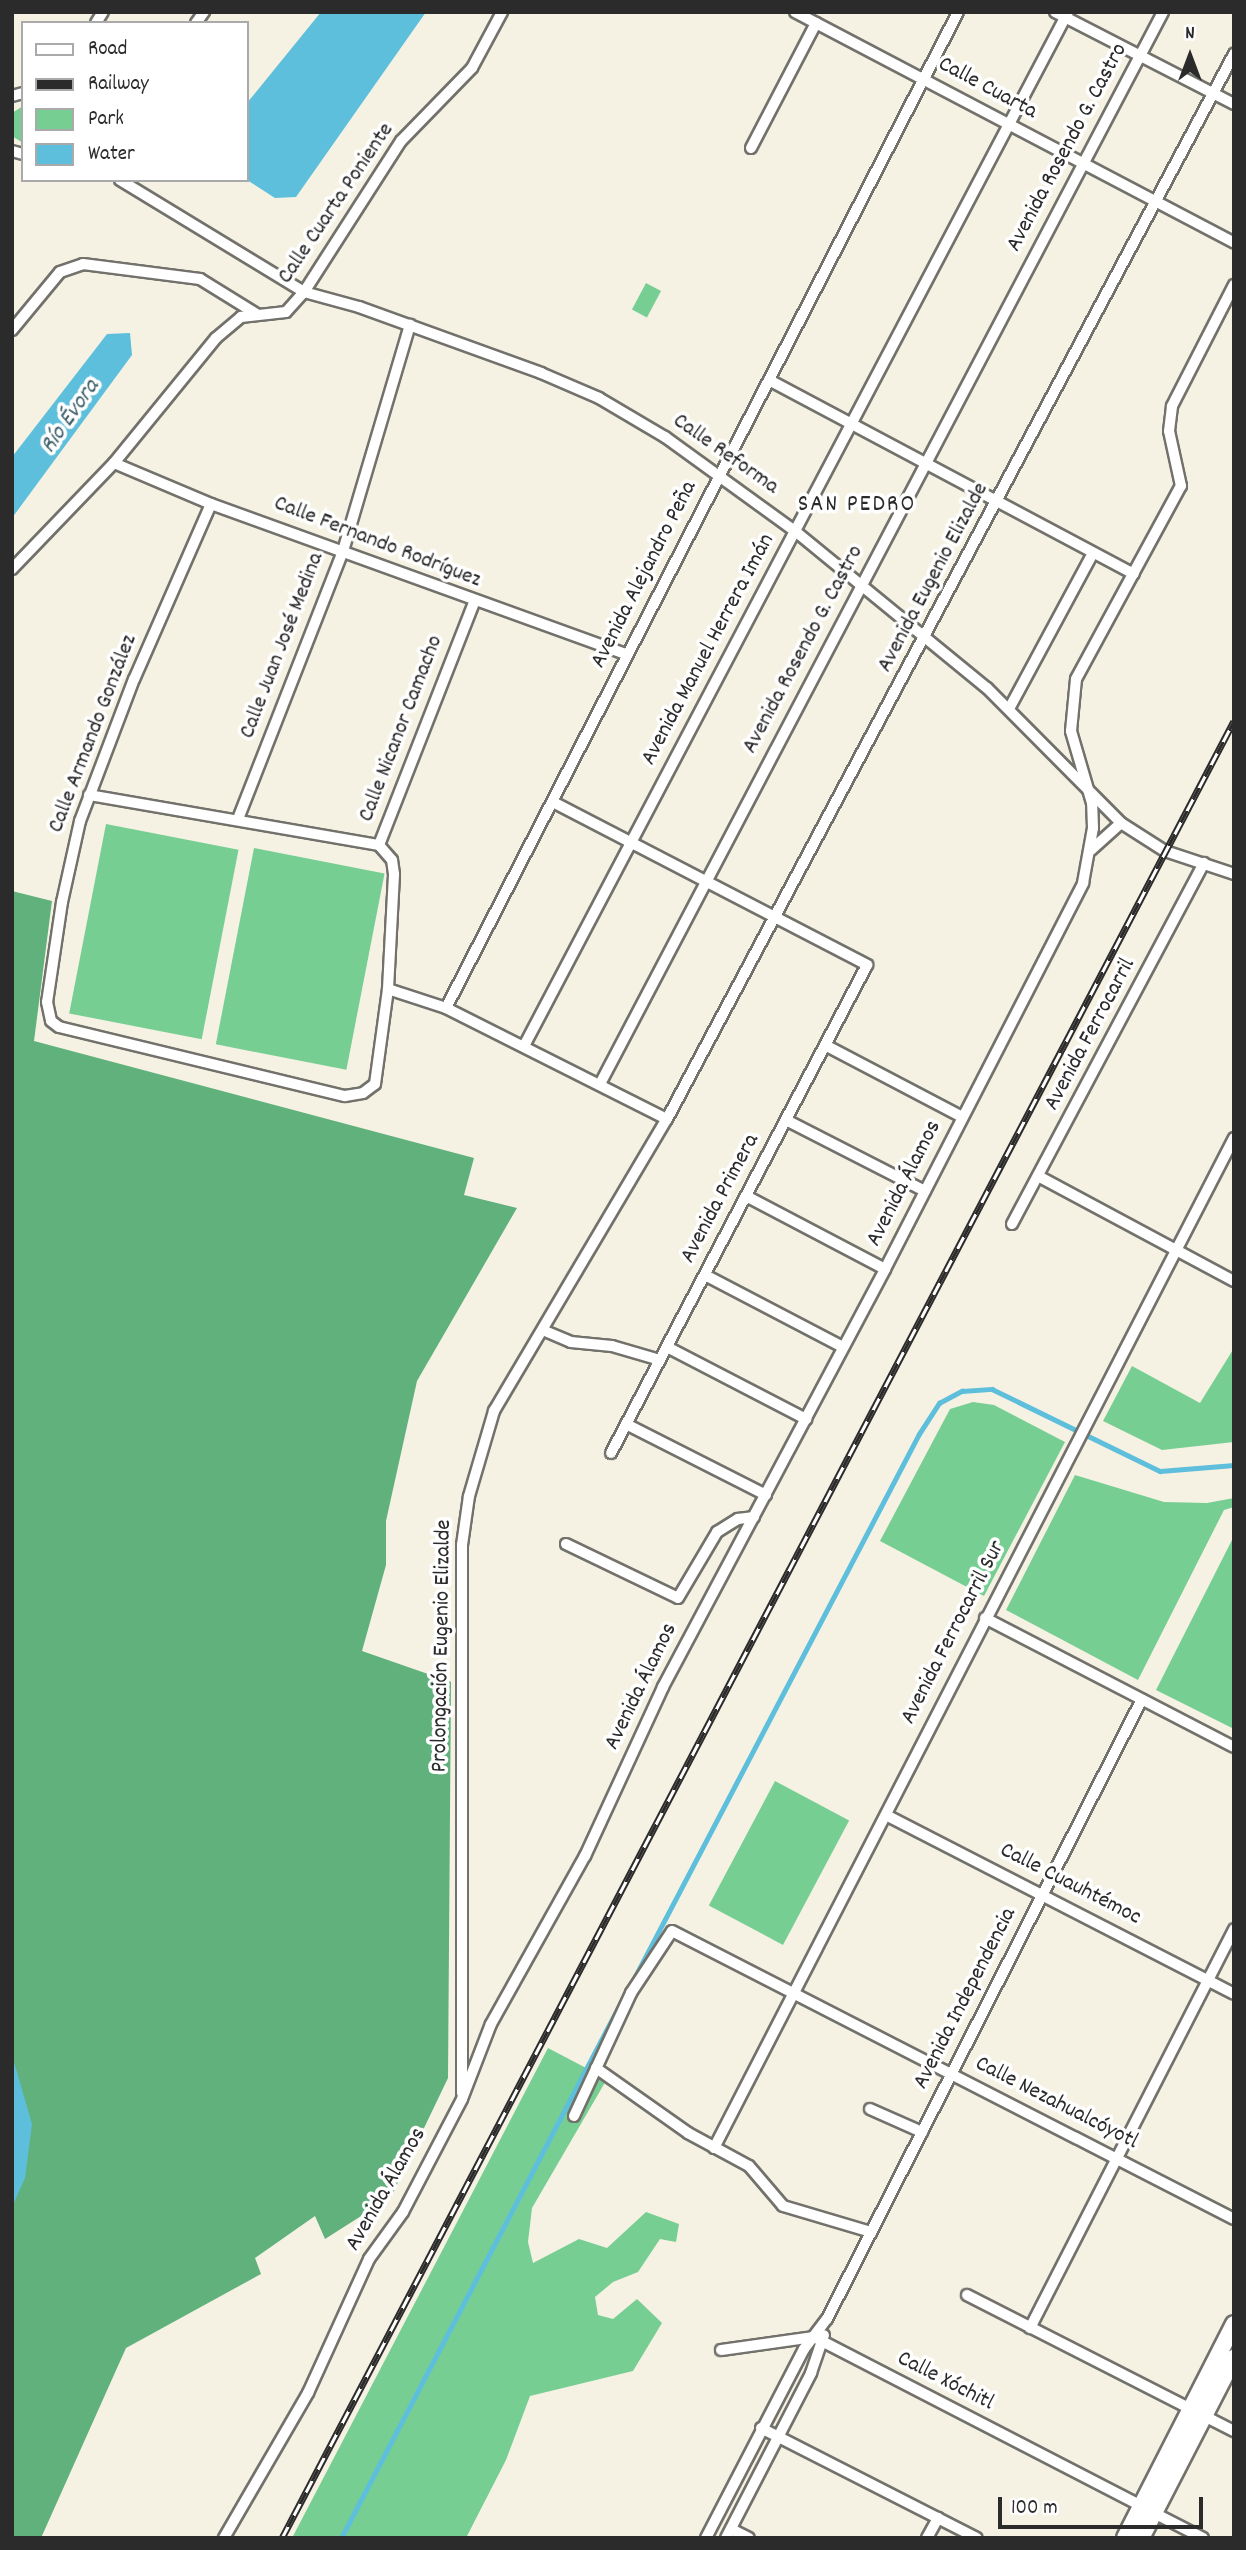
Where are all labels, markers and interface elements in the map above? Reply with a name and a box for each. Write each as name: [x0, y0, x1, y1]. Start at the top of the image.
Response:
legend: [21, 21, 248, 182]
north arrow: [1155, 21, 1225, 91]
text: N: [1185, 21, 1195, 48]
text: Road: [88, 35, 127, 65]
street label: Avenida Rosendo G. Castro: [1001, 39, 1135, 257]
street label: Calle Cuarta: [933, 51, 1041, 127]
text: Railway: [88, 70, 149, 100]
text: Park: [88, 105, 124, 135]
street label: Calle Cuarta Poniente: [273, 118, 401, 290]
text: Water: [88, 140, 135, 170]
water label: Río Évora: [35, 374, 107, 460]
street label: Calle Reforma: [667, 408, 783, 502]
street label: Avenida Alejandro Peña: [586, 477, 704, 673]
street label: Avenida Eugenio Elizalde: [872, 478, 996, 678]
street label: Calle Fernando Rodríguez: [270, 491, 484, 595]
district label: SAN PEDRO: [799, 492, 915, 520]
street label: Avenida Manuel Herrera Imán: [636, 529, 782, 771]
street label: Avenida Rosendo G. Castro: [737, 541, 871, 759]
street label: Calle Juan José Medina: [235, 549, 331, 743]
street label: Calle Armando González: [43, 631, 145, 837]
street label: Calle Nicanor Camacho: [354, 632, 450, 826]
street label: Avenida Ferrocarril: [1039, 954, 1143, 1116]
street label: Avenida Álamos: [861, 1116, 949, 1252]
street label: Avenida Primera: [675, 1130, 767, 1268]
street label: Prolongación Eugenio Elizalde: [427, 1519, 459, 1773]
street label: Avenida Ferrocarril Sur: [896, 1537, 1012, 1729]
street label: Avenida Álamos: [599, 1619, 685, 1755]
street label: Calle Cuauhtémoc: [995, 1838, 1145, 1932]
street label: Avenida Independencia: [908, 1904, 1024, 2094]
street label: Calle Nezahualcóyotl: [970, 2051, 1142, 2157]
street label: Avenida Álamos: [341, 2123, 433, 2257]
street label: Calle Xóchitl: [892, 2346, 998, 2418]
scale bar: [1001, 2484, 1206, 2528]
text: 100 m: [1011, 2494, 1058, 2524]

